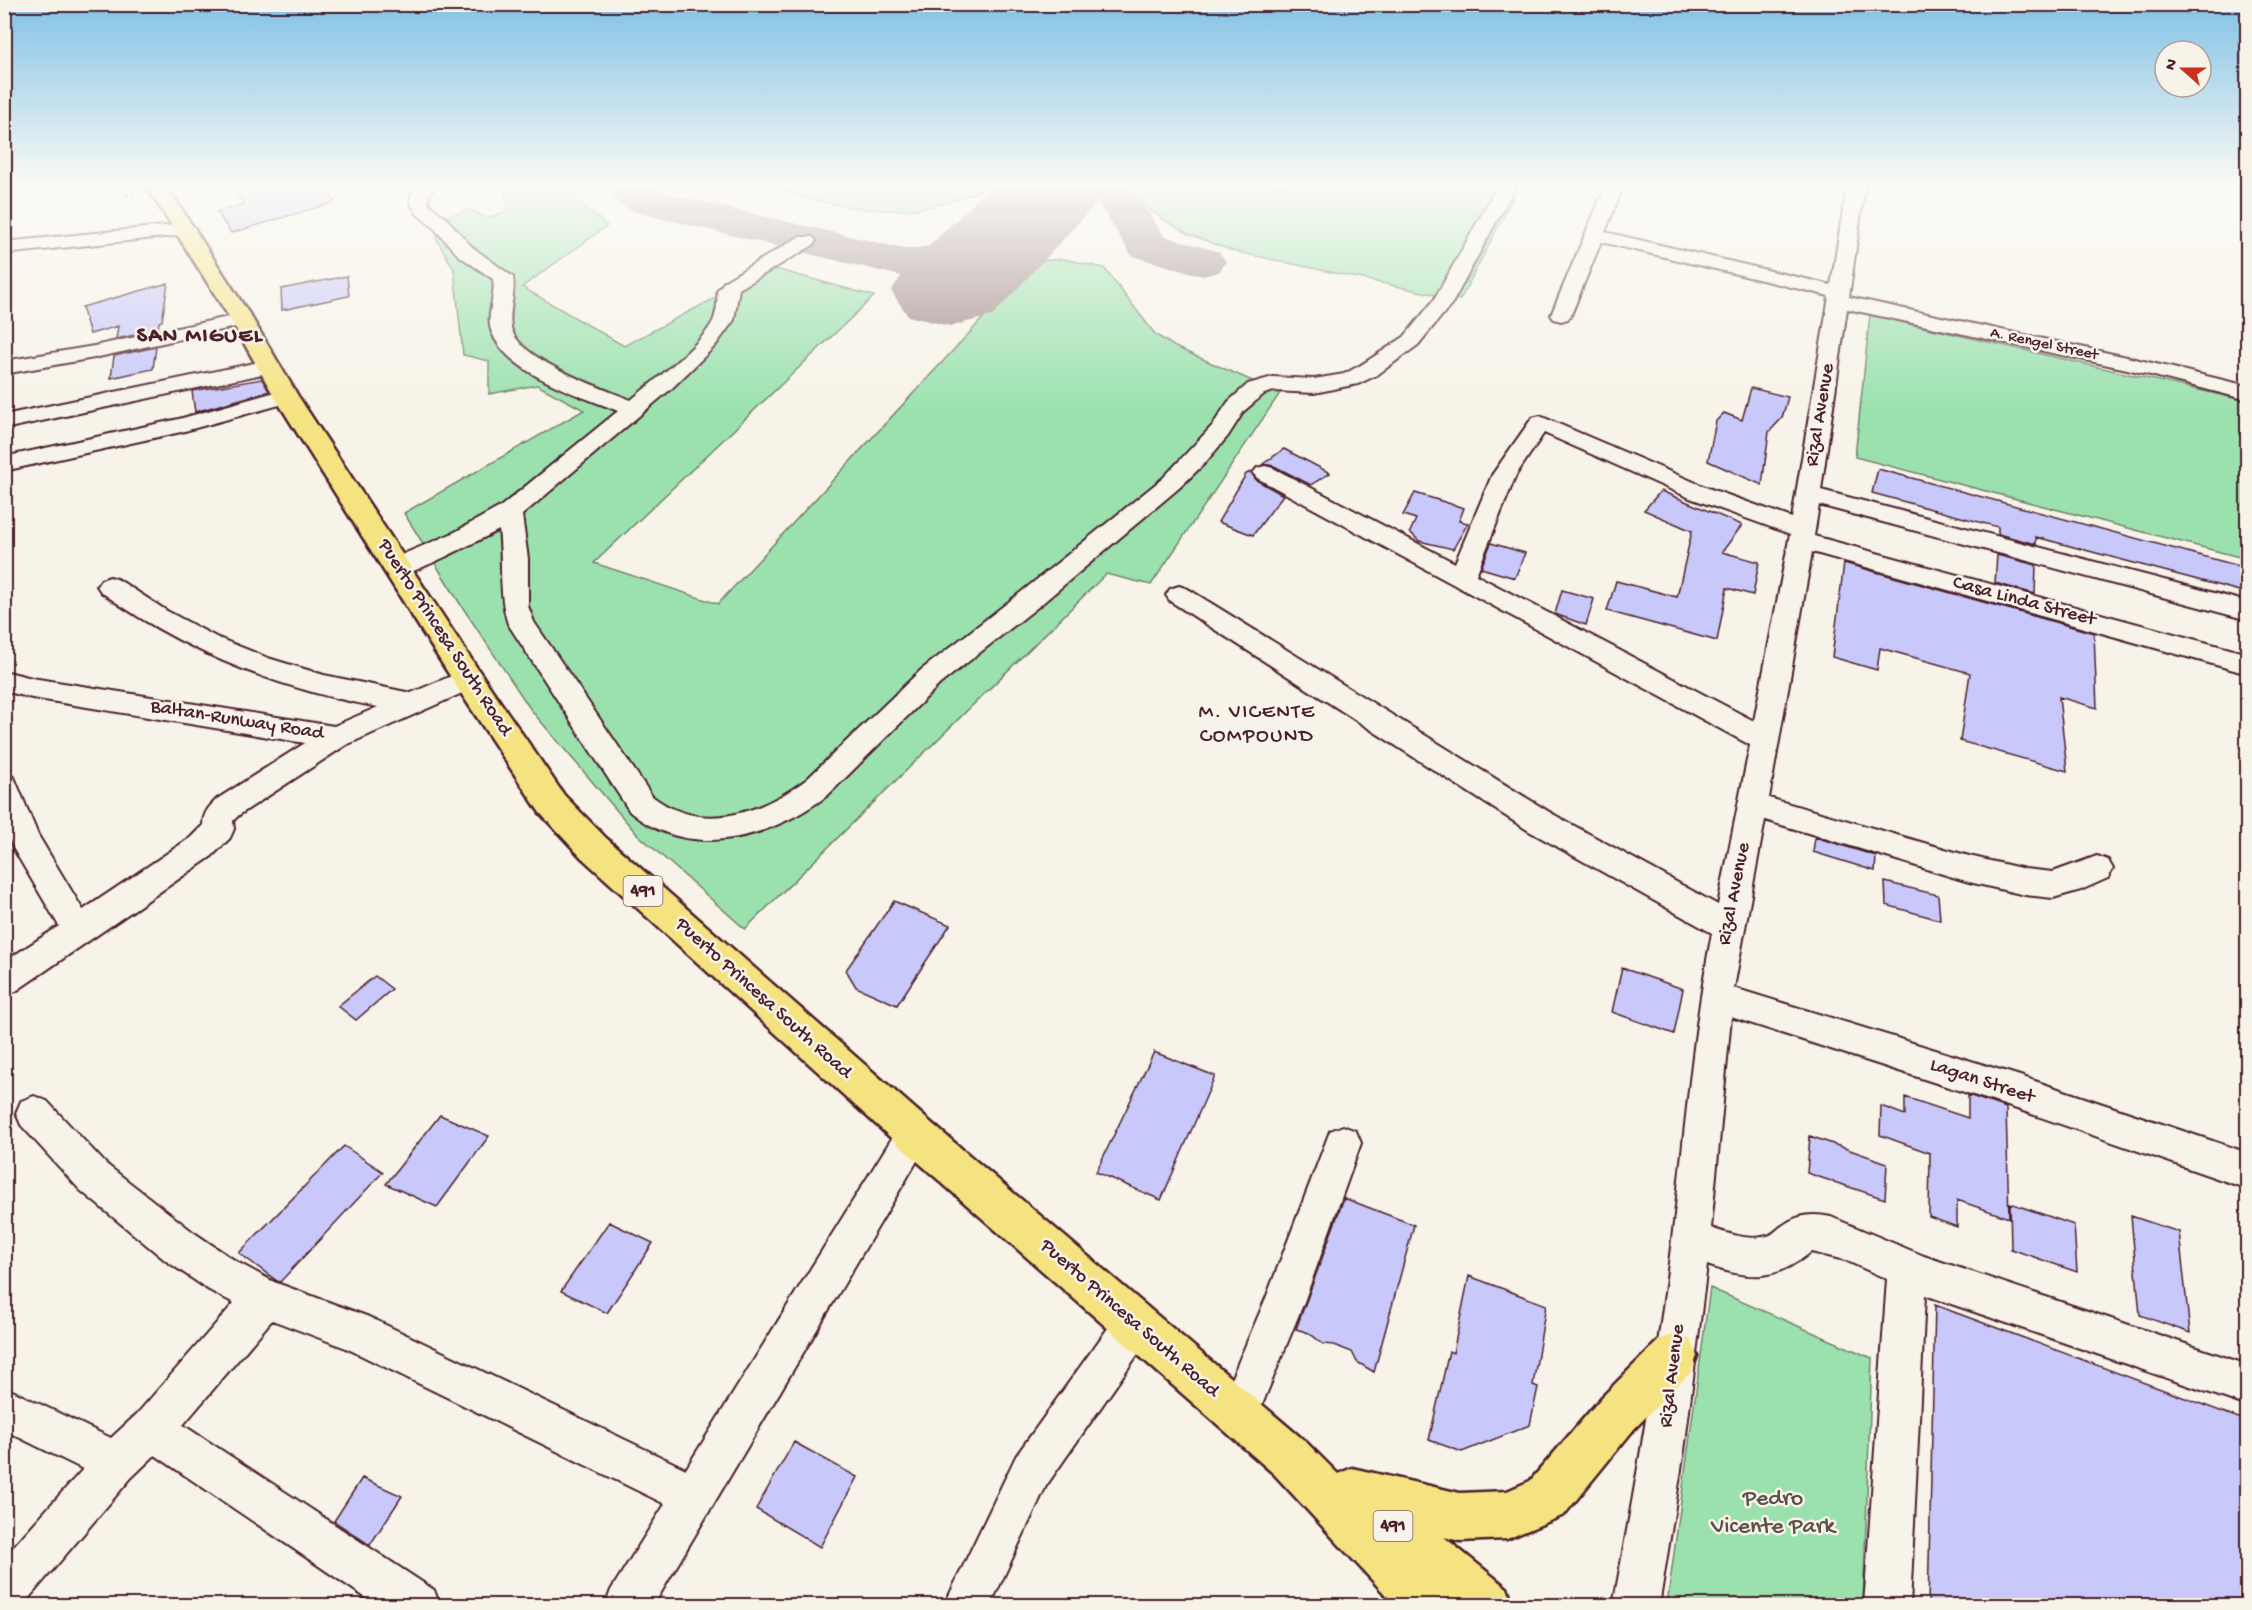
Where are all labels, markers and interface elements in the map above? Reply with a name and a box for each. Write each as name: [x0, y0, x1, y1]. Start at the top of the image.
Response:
north arrow: [2153, 39, 2213, 99]
text: N: [2162, 56, 2183, 73]
district label: SAN MIGUEL: [137, 324, 264, 350]
street label: A. Rengel Street: [1988, 324, 2101, 366]
street label: Rizal Avenue: [1802, 361, 1841, 468]
street label: Puerto Princesa South Road: [371, 535, 517, 743]
street label: Casa Linda Street: [1950, 572, 2100, 633]
street label: Baltan-Runway Road: [148, 696, 327, 746]
district label: M. VICENTE COMPOUND: [1198, 701, 1316, 750]
street label: Rizal Avenue: [1714, 840, 1756, 947]
road number: 491: [624, 876, 662, 906]
street label: Puerto Princesa South Road: [669, 913, 858, 1086]
street label: Lagan Street: [1927, 1054, 2039, 1110]
street label: Puerto Princesa South Road: [1034, 1234, 1225, 1405]
street label: Rizal Avenue: [1655, 1322, 1691, 1429]
park label: Pedro Vicente Park: [1710, 1485, 1837, 1542]
road number: 491: [1374, 1511, 1412, 1541]

